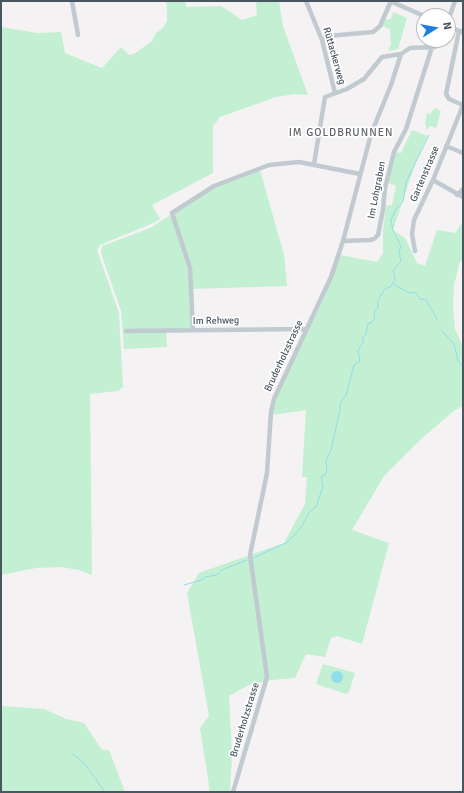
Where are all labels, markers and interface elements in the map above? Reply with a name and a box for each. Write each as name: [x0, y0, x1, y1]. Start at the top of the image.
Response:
north arrow: [416, 8, 456, 48]
text: N: [440, 21, 454, 31]
street label: Rüttackerweg: [320, 26, 348, 86]
district label: IM GOLDBRUNNEN: [289, 126, 393, 140]
street label: Gartenstrasse: [408, 144, 442, 204]
street label: Im Lohgraben: [366, 160, 388, 220]
street label: Im Rehweg: [193, 315, 239, 327]
street label: Bruderholzstrasse: [262, 318, 306, 394]
street label: Bruderholzstrasse: [228, 681, 262, 759]

